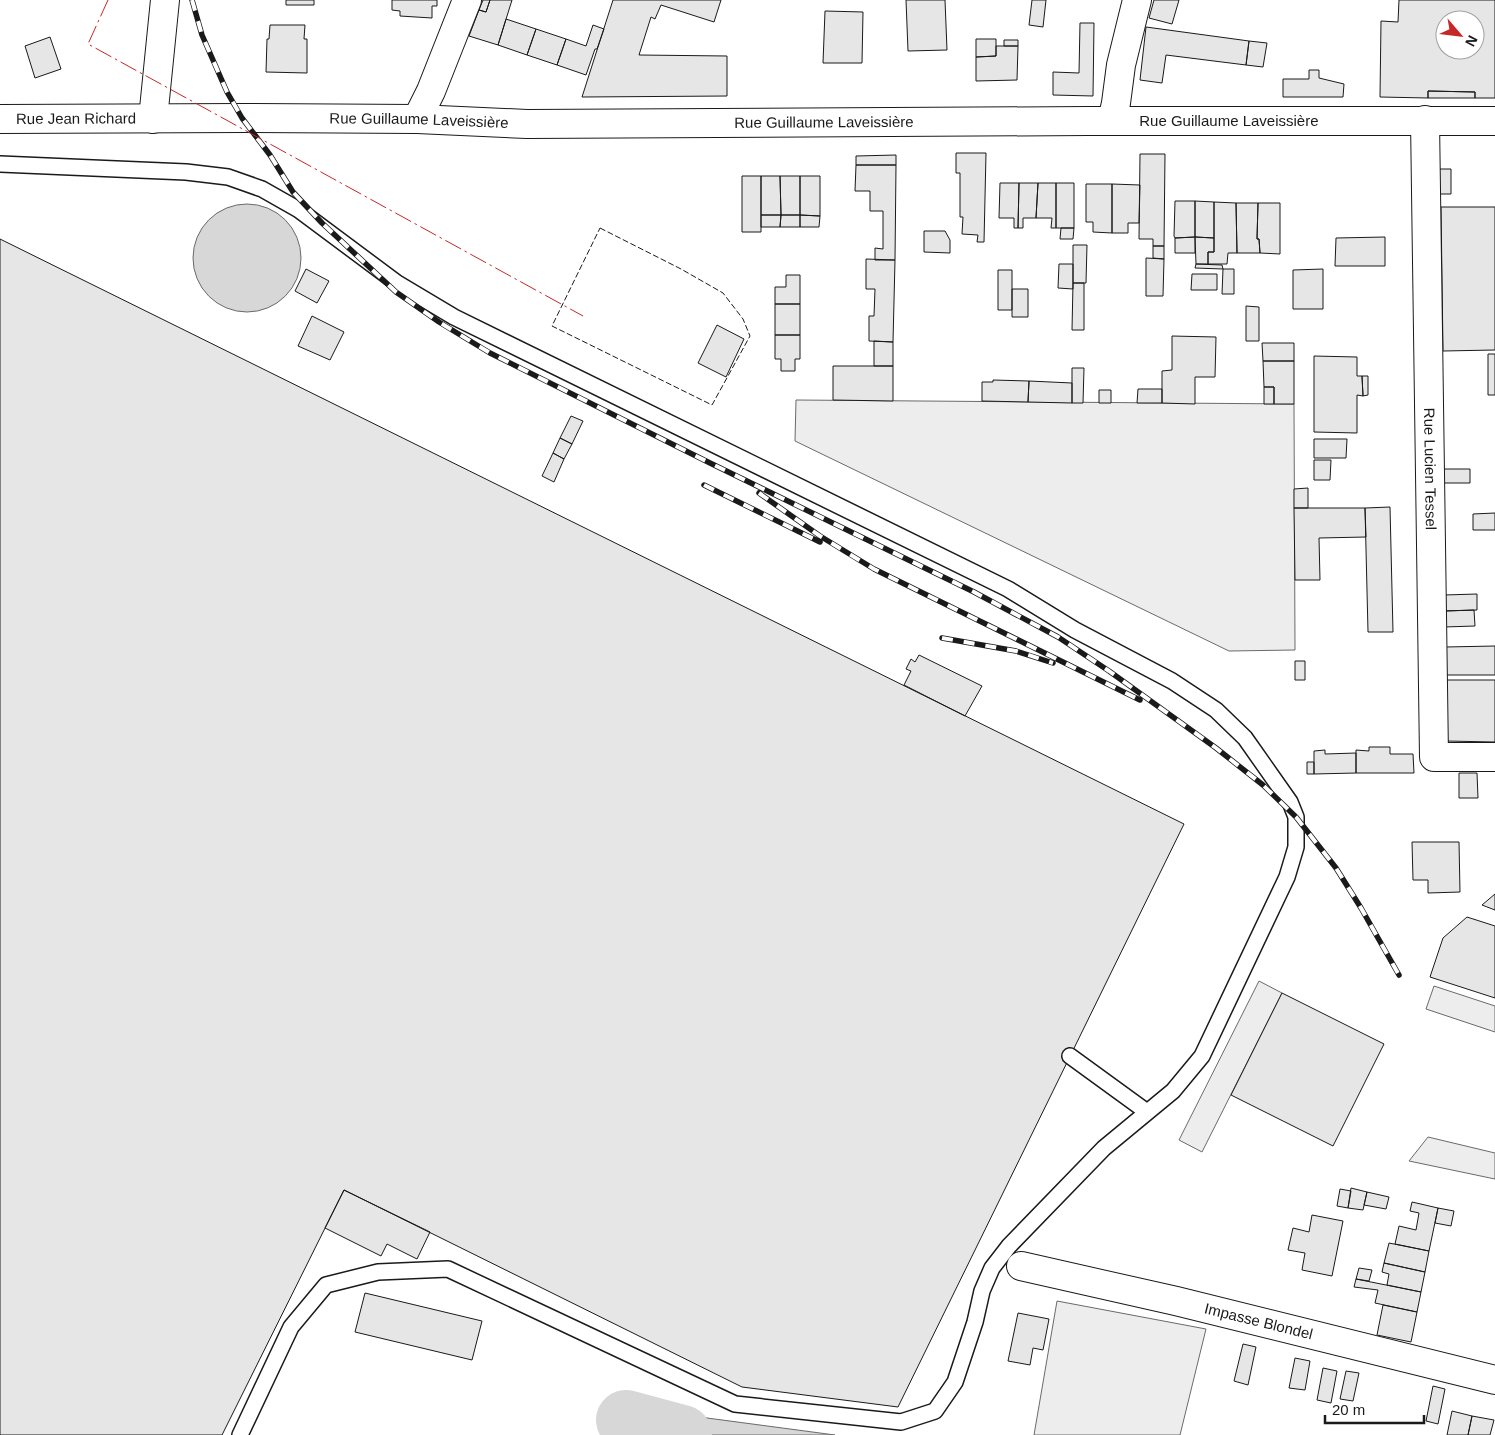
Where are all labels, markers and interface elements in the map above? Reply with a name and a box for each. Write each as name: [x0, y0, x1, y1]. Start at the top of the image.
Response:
north arrow: [1435, 10, 1485, 60]
text: N: [1462, 33, 1481, 49]
street label: Rue Jean Richard: [16, 109, 136, 127]
street label: Rue Guillaume Laveissière: [329, 109, 509, 131]
street label: Rue Guillaume Laveissière: [1139, 112, 1319, 129]
street label: Rue Guillaume Laveissière: [734, 113, 914, 131]
street label: Rue Lucien Tessel: [1421, 408, 1440, 530]
street label: Impasse Blondel: [1203, 1299, 1315, 1343]
scale bar: [1325, 1392, 1424, 1424]
text: 20 m: [1332, 1401, 1365, 1418]

